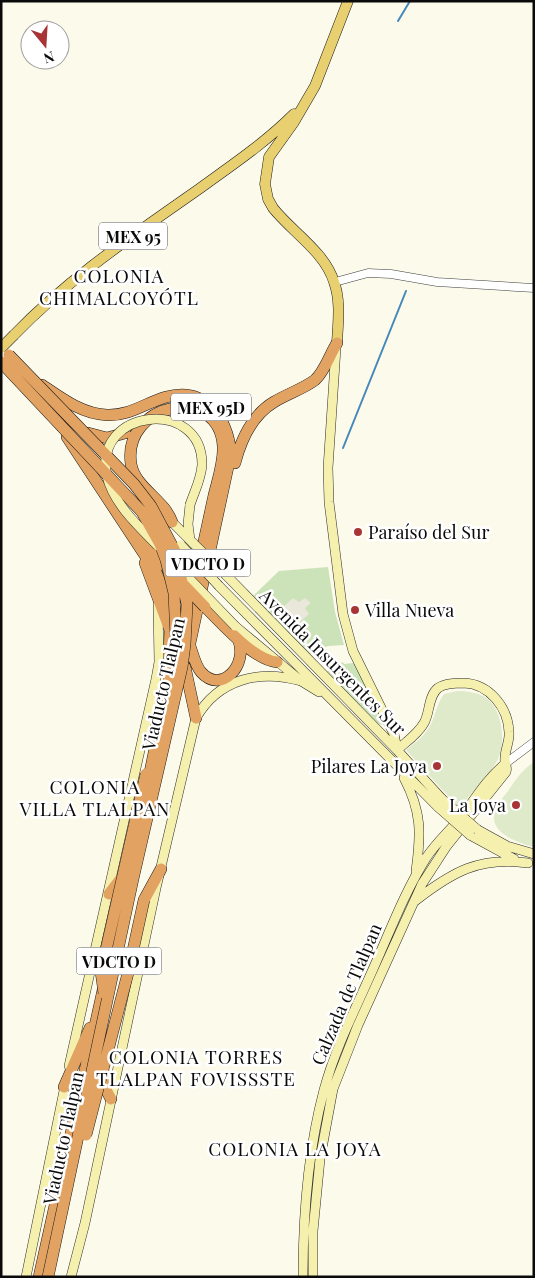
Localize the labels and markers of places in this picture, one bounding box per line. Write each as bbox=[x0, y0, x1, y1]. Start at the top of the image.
place label: Paraíso del Sur bbox=[368, 520, 489, 544]
marker: Paraíso del Sur bbox=[352, 526, 364, 538]
place label: Villa Nueva bbox=[364, 598, 454, 622]
marker: Villa Nueva bbox=[349, 604, 361, 616]
place label: Pilares La Joya bbox=[311, 754, 427, 778]
marker: Pilares La Joya bbox=[431, 760, 443, 772]
place label: La Joya bbox=[449, 793, 506, 817]
marker: La Joya bbox=[510, 799, 522, 811]

